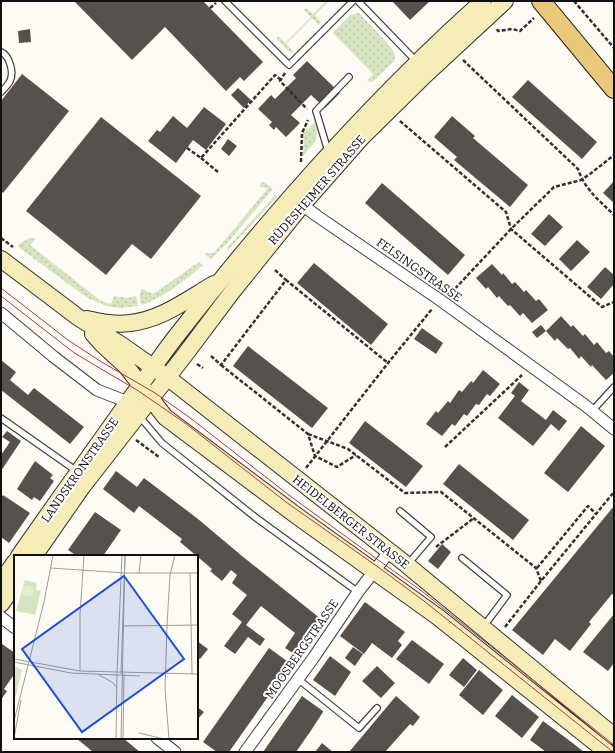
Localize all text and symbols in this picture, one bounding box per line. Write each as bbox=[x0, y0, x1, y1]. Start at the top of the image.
street label: RÜDESHEIMER STRASSE bbox=[265, 132, 368, 248]
street label: FELSINGSTRASSE bbox=[374, 235, 464, 305]
street label: LANDSKRONSTRASSE bbox=[38, 415, 122, 525]
street label: HEIDELBERGER STRASSE bbox=[290, 472, 412, 572]
inset map bbox=[14, 555, 198, 739]
street label: MOOSBERGSTRASSE bbox=[262, 597, 342, 701]

